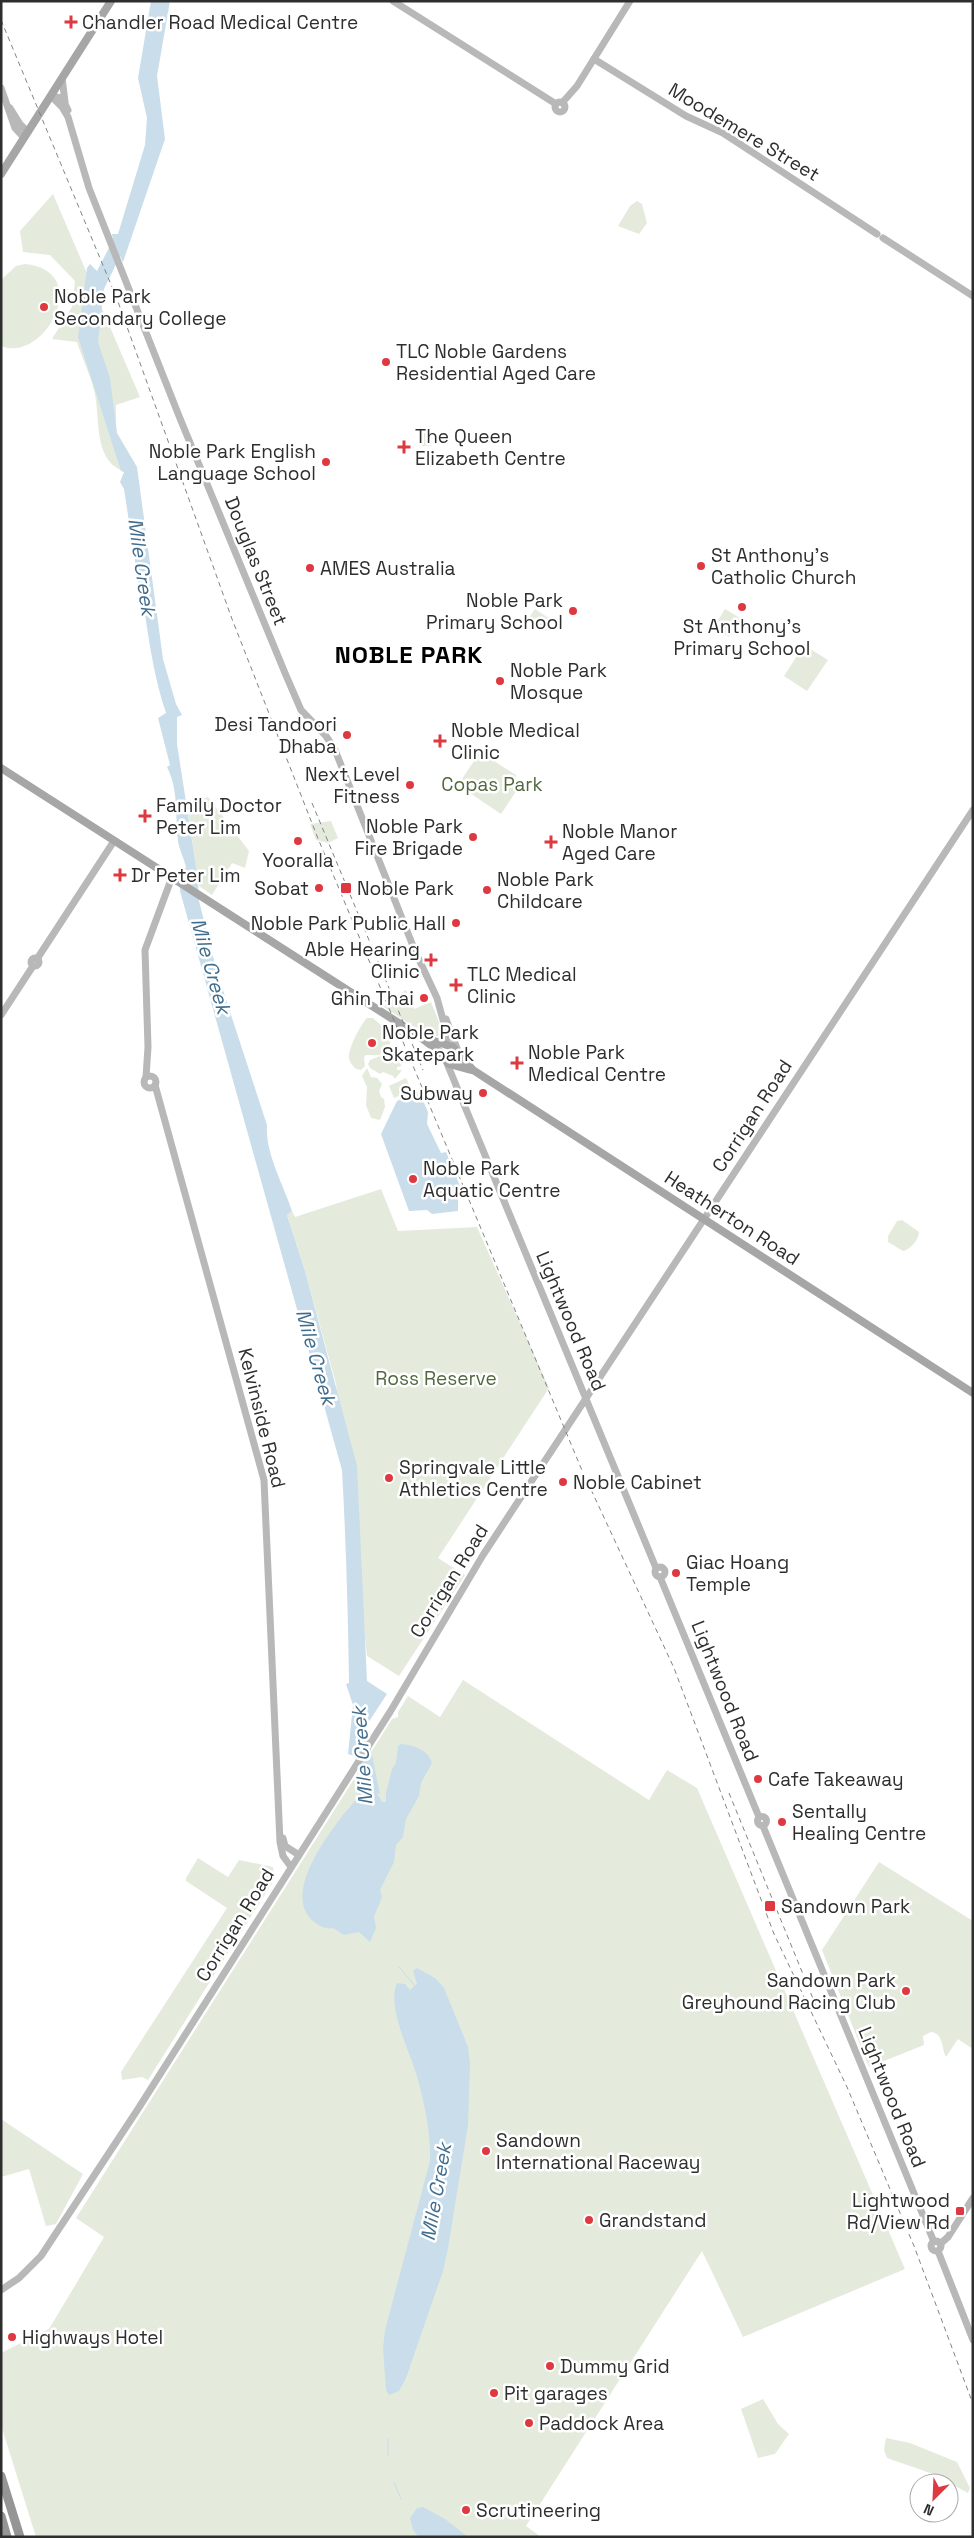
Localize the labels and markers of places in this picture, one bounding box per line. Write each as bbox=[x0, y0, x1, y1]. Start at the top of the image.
place label: Chandler Road Medical Centre bbox=[82, 10, 358, 35]
marker: Chandler Road Medical Centre bbox=[64, 15, 78, 29]
place label: Noble Park Secondary College bbox=[54, 284, 226, 331]
marker: Noble Park Secondary College bbox=[38, 301, 50, 313]
place label: TLC Noble Gardens Residential Aged Care bbox=[396, 339, 596, 386]
marker: TLC Noble Gardens Residential Aged Care bbox=[380, 356, 392, 368]
place label: The Queen Elizabeth Centre bbox=[415, 424, 566, 471]
place label: Noble Park English Language School bbox=[149, 439, 316, 486]
marker: The Queen Elizabeth Centre bbox=[397, 440, 411, 454]
marker: Noble Park English Language School bbox=[320, 456, 332, 468]
place label: St Anthony's Catholic Church bbox=[711, 543, 856, 590]
place label: AMES Australia bbox=[320, 556, 456, 581]
marker: St Anthony's Catholic Church bbox=[695, 560, 707, 572]
marker: AMES Australia bbox=[304, 562, 316, 574]
place label: Noble Park Primary School bbox=[426, 588, 563, 635]
marker: St Anthony's Primary School bbox=[736, 601, 748, 613]
marker: Noble Park Primary School bbox=[567, 605, 579, 617]
place label: St Anthony's Primary School bbox=[674, 614, 810, 661]
place label: Noble Park Mosque bbox=[510, 658, 607, 705]
marker: Noble Park Mosque bbox=[494, 675, 506, 687]
place label: Desi Tandoori Dhaba bbox=[214, 712, 337, 759]
place label: Noble Medical Clinic bbox=[451, 718, 580, 765]
marker: Desi Tandoori Dhaba bbox=[341, 729, 353, 741]
marker: Noble Medical Clinic bbox=[433, 734, 447, 748]
place label: Next Level Fitness bbox=[305, 762, 400, 809]
marker: Next Level Fitness bbox=[404, 779, 416, 791]
place label: Family Doctor Peter Lim bbox=[156, 793, 282, 840]
marker: Family Doctor Peter Lim bbox=[138, 809, 152, 823]
place label: Noble Park Fire Brigade bbox=[354, 814, 463, 861]
place label: Noble Manor Aged Care bbox=[562, 819, 677, 866]
marker: Noble Park Fire Brigade bbox=[467, 831, 479, 843]
marker: Yooralla bbox=[292, 835, 304, 847]
marker: Noble Manor Aged Care bbox=[544, 835, 558, 849]
place label: Yooralla bbox=[262, 848, 334, 873]
place label: Dr Peter Lim bbox=[131, 863, 241, 888]
place label: Noble Park Childcare bbox=[497, 867, 594, 914]
marker: Dr Peter Lim bbox=[113, 868, 127, 882]
place label: Sobat bbox=[254, 876, 309, 901]
place label: Noble Park bbox=[357, 876, 454, 901]
marker: Noble Park bbox=[339, 881, 353, 895]
marker: Sobat bbox=[313, 882, 325, 894]
marker: Noble Park Childcare bbox=[481, 884, 493, 896]
place label: Noble Park Public Hall bbox=[251, 911, 446, 936]
marker: Noble Park Public Hall bbox=[450, 917, 462, 929]
place label: Able Hearing Clinic bbox=[305, 937, 420, 984]
marker: Able Hearing Clinic bbox=[424, 953, 438, 967]
place label: TLC Medical Clinic bbox=[467, 962, 577, 1009]
marker: TLC Medical Clinic bbox=[449, 978, 463, 992]
place label: Ghin Thai bbox=[331, 986, 414, 1011]
marker: Ghin Thai bbox=[418, 992, 430, 1004]
place label: Noble Park Skatepark bbox=[382, 1020, 479, 1067]
marker: Noble Park Skatepark bbox=[366, 1037, 378, 1049]
place label: Noble Park Medical Centre bbox=[528, 1040, 666, 1087]
marker: Noble Park Medical Centre bbox=[510, 1056, 524, 1070]
place label: Subway bbox=[400, 1081, 473, 1106]
marker: Subway bbox=[477, 1087, 489, 1099]
place label: Noble Park Aquatic Centre bbox=[423, 1156, 560, 1203]
marker: Noble Park Aquatic Centre bbox=[407, 1173, 419, 1185]
place label: Springvale Little Athletics Centre bbox=[399, 1455, 548, 1502]
place label: Noble Cabinet bbox=[573, 1470, 702, 1495]
marker: Springvale Little Athletics Centre bbox=[383, 1472, 395, 1484]
marker: Noble Cabinet bbox=[557, 1476, 569, 1488]
place label: Giac Hoang Temple bbox=[686, 1550, 789, 1597]
marker: Giac Hoang Temple bbox=[670, 1567, 682, 1579]
place label: Cafe Takeaway bbox=[768, 1767, 904, 1792]
marker: Cafe Takeaway bbox=[752, 1773, 764, 1785]
place label: Sentally Healing Centre bbox=[792, 1799, 926, 1846]
marker: Sentally Healing Centre bbox=[776, 1816, 788, 1828]
place label: Sandown Park bbox=[781, 1894, 910, 1919]
marker: Sandown Park bbox=[763, 1899, 777, 1913]
place label: Sandown Park Greyhound Racing Club bbox=[682, 1968, 896, 2015]
marker: Sandown Park Greyhound Racing Club bbox=[900, 1985, 912, 1997]
place label: Sandown International Raceway bbox=[496, 2128, 701, 2175]
marker: Sandown International Raceway bbox=[480, 2145, 492, 2157]
place label: Lightwood Rd/View Rd bbox=[847, 2188, 950, 2235]
marker: Lightwood Rd/View Rd bbox=[954, 2205, 966, 2217]
place label: Grandstand bbox=[599, 2208, 706, 2233]
marker: Grandstand bbox=[583, 2214, 595, 2226]
place label: Highways Hotel bbox=[22, 2325, 163, 2350]
marker: Highways Hotel bbox=[6, 2331, 18, 2343]
place label: Dummy Grid bbox=[560, 2354, 670, 2379]
marker: Dummy Grid bbox=[544, 2360, 556, 2372]
place label: Pit garages bbox=[504, 2381, 608, 2406]
marker: Pit garages bbox=[488, 2387, 500, 2399]
place label: Paddock Area bbox=[539, 2411, 664, 2436]
marker: Paddock Area bbox=[523, 2417, 535, 2429]
place label: Scrutineering bbox=[476, 2498, 601, 2523]
marker: Scrutineering bbox=[460, 2504, 472, 2516]

